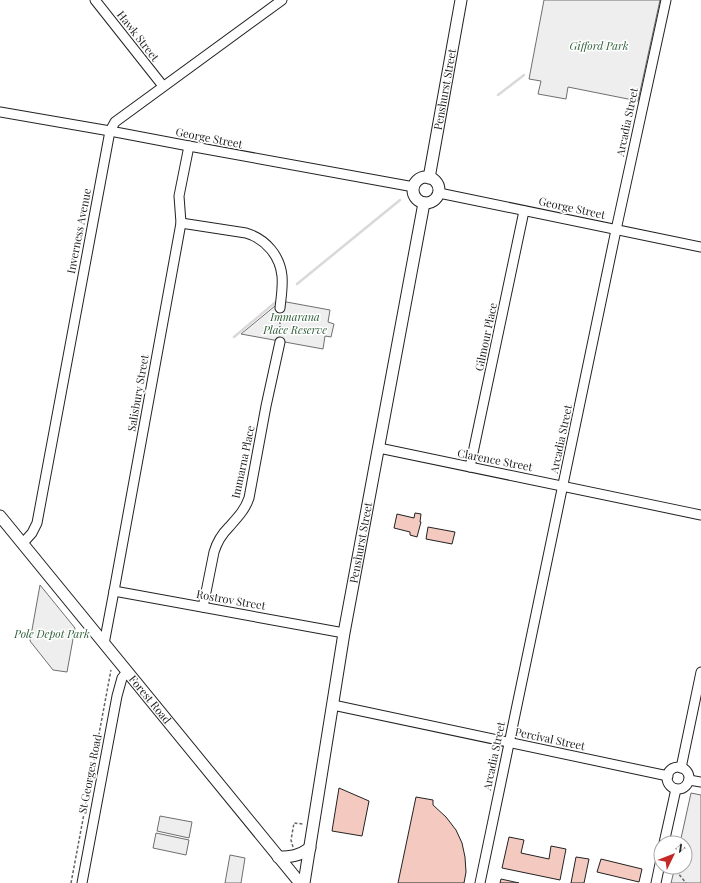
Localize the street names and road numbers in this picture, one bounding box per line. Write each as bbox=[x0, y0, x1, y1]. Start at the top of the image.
street label: Hawk Street bbox=[114, 7, 163, 64]
street label: Penshurst Street bbox=[430, 47, 459, 131]
street label: Arcadia Street bbox=[612, 86, 641, 159]
street label: George Street bbox=[174, 124, 244, 151]
street label: Inverness Avenue bbox=[63, 187, 94, 275]
street label: George Street bbox=[537, 193, 607, 222]
street label: Gilmour Place bbox=[471, 301, 500, 372]
street label: Salisbury Street bbox=[123, 353, 152, 432]
street label: Arcadia Street bbox=[546, 403, 575, 476]
street label: Immarna Place bbox=[227, 424, 258, 500]
street label: Clarence Street bbox=[456, 445, 534, 474]
street label: Penshurst Street bbox=[345, 501, 375, 584]
street label: Rostrov Street bbox=[195, 586, 267, 613]
street label: Forest Road bbox=[126, 672, 175, 727]
street label: Arcadia Street bbox=[479, 720, 508, 793]
street label: Percival Street bbox=[514, 724, 587, 753]
street label: St Georges Road bbox=[74, 732, 105, 815]

